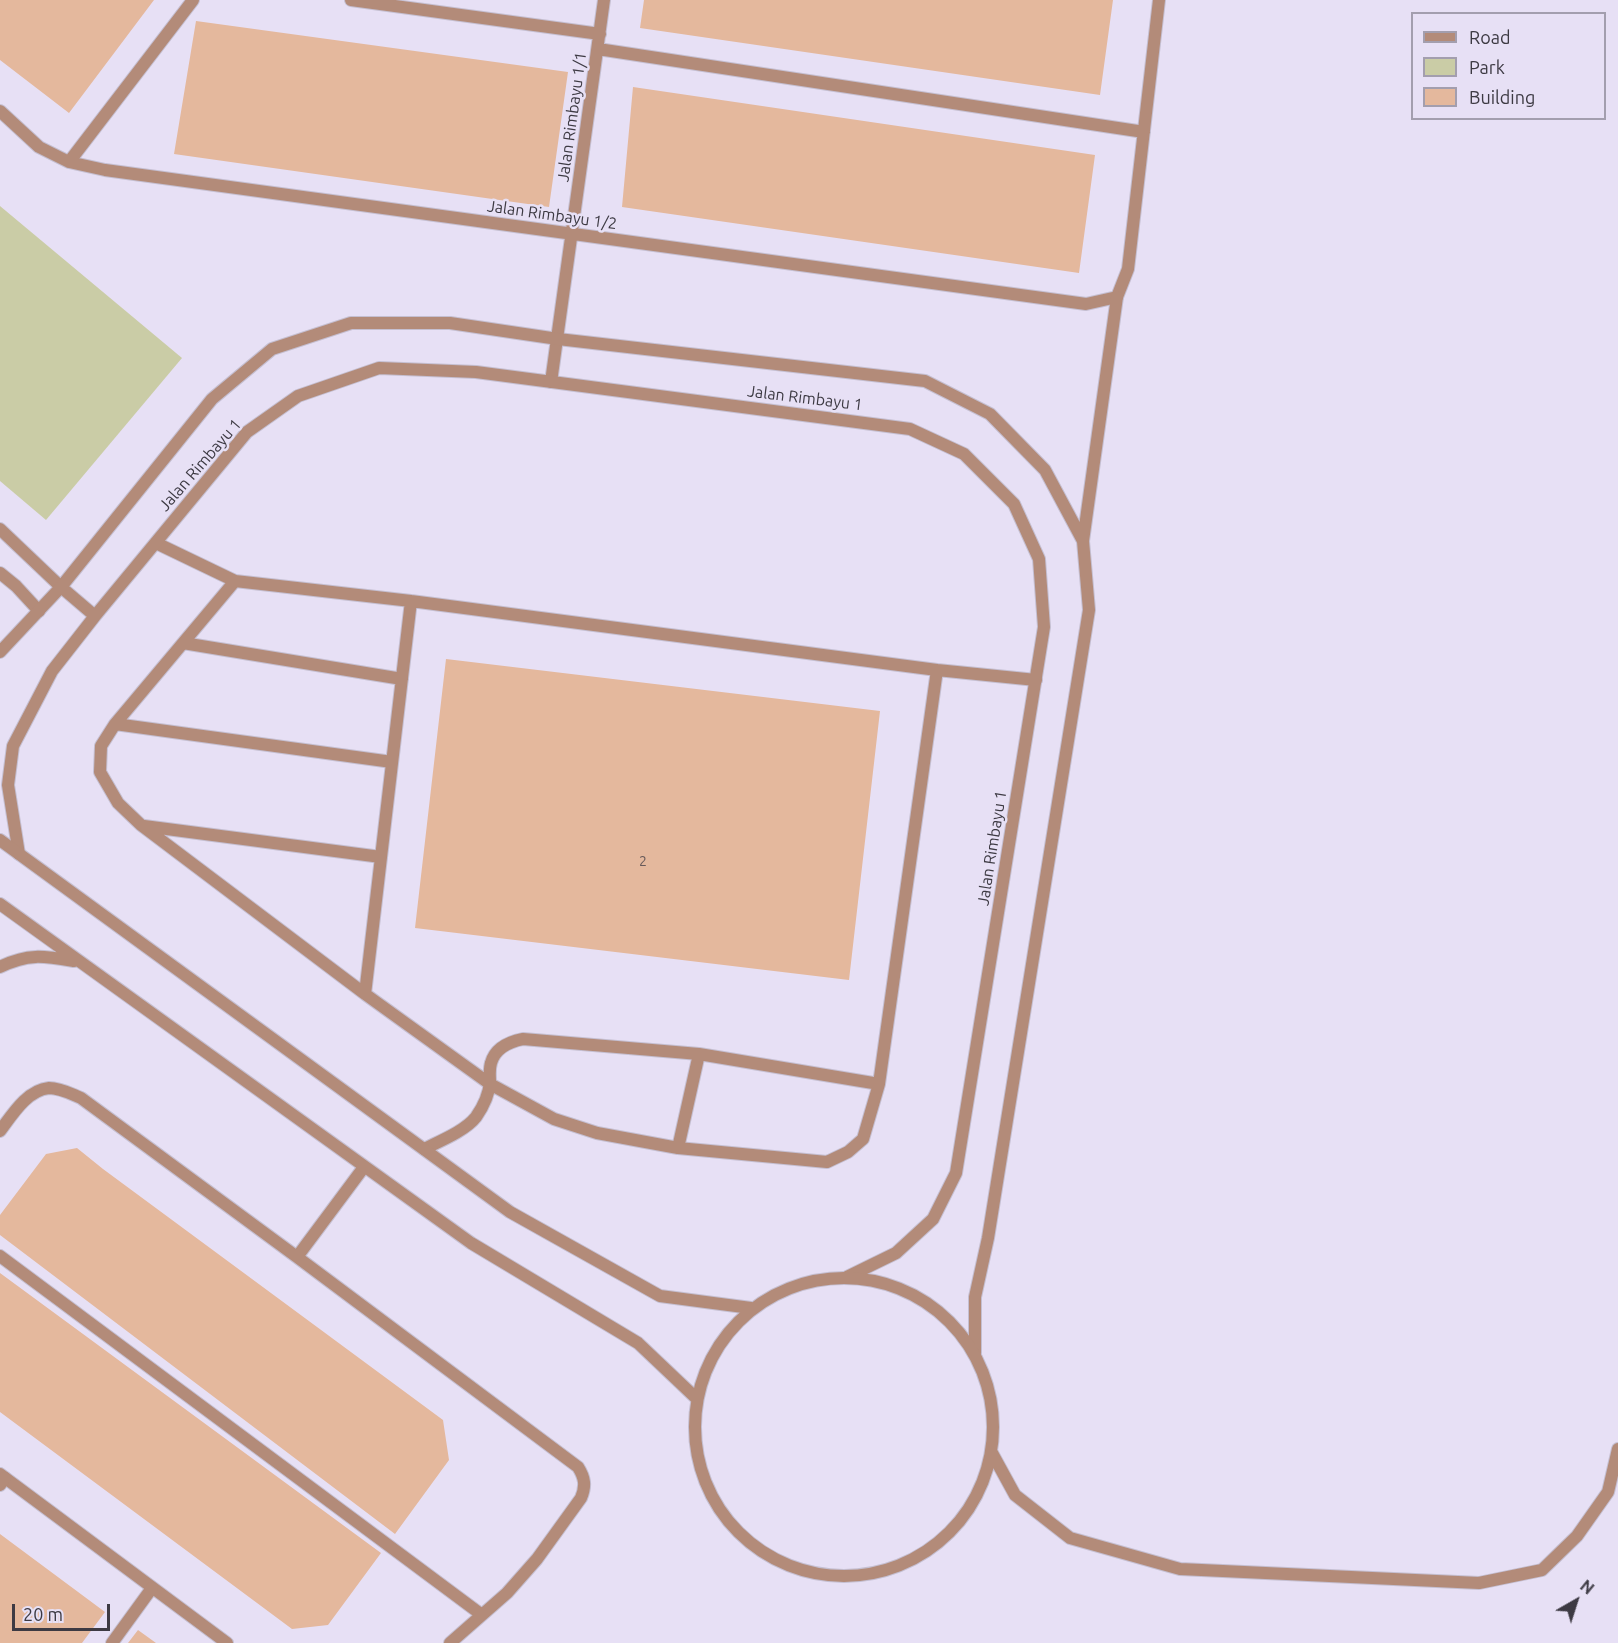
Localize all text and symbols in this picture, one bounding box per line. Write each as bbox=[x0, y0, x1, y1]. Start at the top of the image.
legend bbox=[1411, 12, 1606, 120]
text: Road bbox=[1469, 27, 1511, 47]
street label: Jalan Rimbayu 1/1 bbox=[553, 51, 591, 183]
text: Park bbox=[1469, 57, 1505, 77]
text: Building bbox=[1469, 87, 1535, 107]
street label: Jalan Rimbayu 1/2 bbox=[486, 196, 618, 234]
street label: Jalan Rimbayu 1 bbox=[746, 381, 864, 415]
street label: Jalan Rimbayu 1 bbox=[155, 415, 245, 515]
street label: Jalan Rimbayu 1 bbox=[973, 789, 1011, 907]
house number: 2 bbox=[639, 853, 647, 869]
north arrow bbox=[1546, 1571, 1606, 1631]
text: N bbox=[1577, 1576, 1598, 1598]
scale bar bbox=[15, 1592, 112, 1630]
text: 20 m bbox=[23, 1604, 63, 1624]

